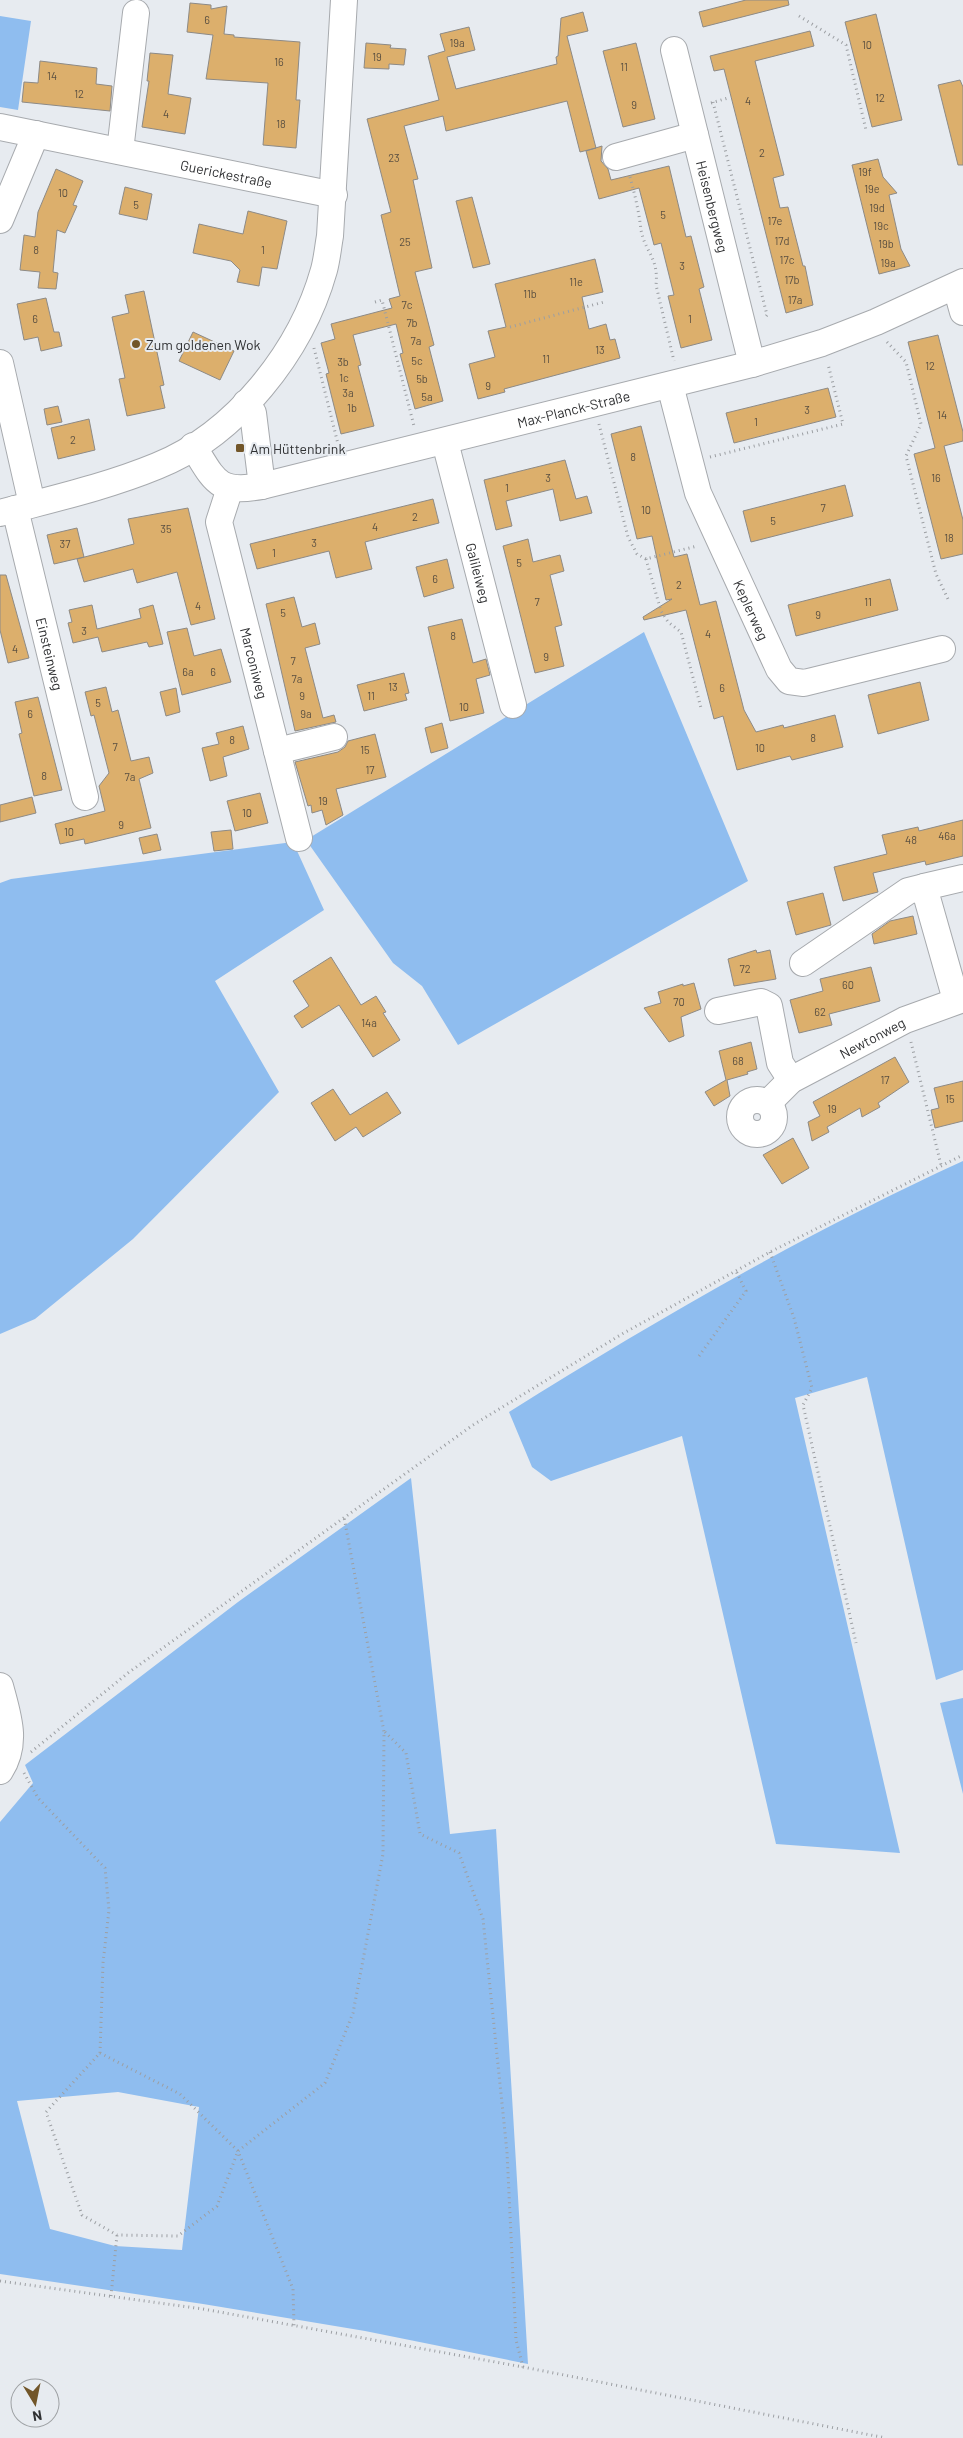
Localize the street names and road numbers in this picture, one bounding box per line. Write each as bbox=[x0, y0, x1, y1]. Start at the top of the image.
street label: Guerickestraße bbox=[179, 155, 274, 191]
street label: Heisenbergweg bbox=[693, 158, 732, 254]
street label: Max-Planck-Straße bbox=[515, 386, 632, 431]
street label: Galileiweg bbox=[463, 541, 495, 605]
street label: Keplerweg bbox=[730, 577, 773, 643]
street label: Einsteinweg bbox=[33, 616, 67, 692]
street label: Marconiweg bbox=[237, 625, 272, 700]
street label: Newtonweg bbox=[836, 1013, 908, 1062]

